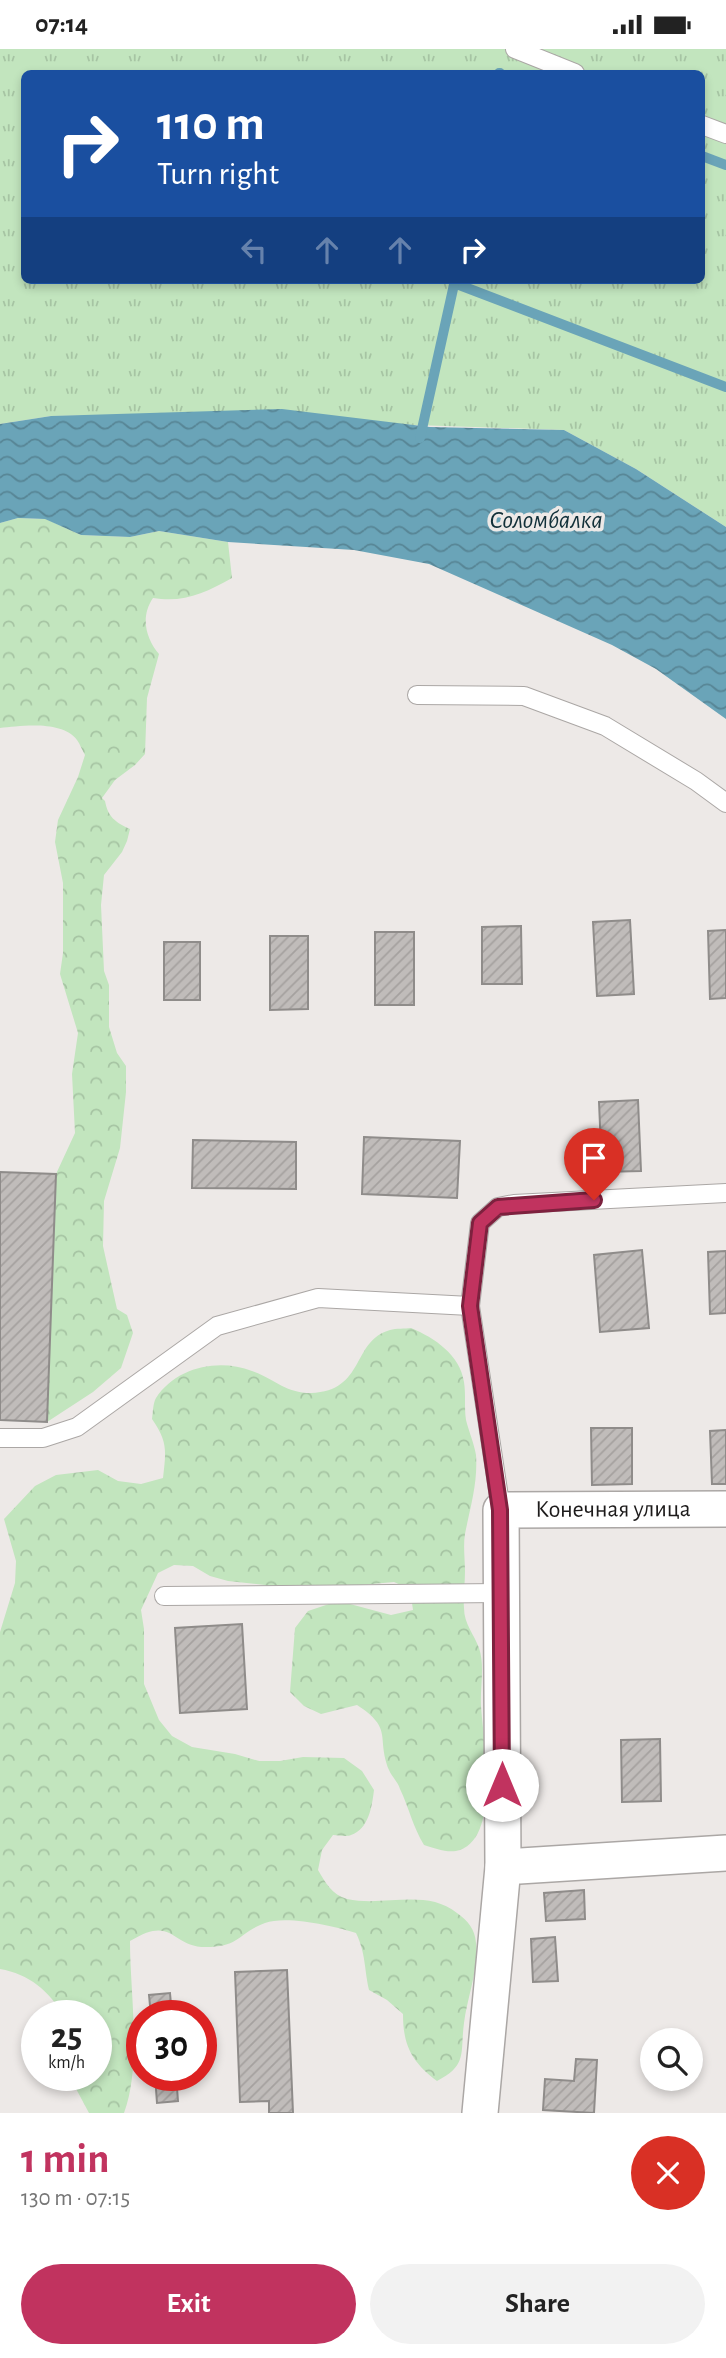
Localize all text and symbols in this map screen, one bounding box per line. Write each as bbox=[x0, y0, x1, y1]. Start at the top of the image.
text: 07:14 bbox=[35, 11, 88, 37]
icon: right bbox=[42, 98, 133, 189]
text: 110 m bbox=[157, 100, 265, 149]
text: Turn right bbox=[157, 158, 279, 190]
icon: left bbox=[235, 231, 273, 269]
icon: ahead bbox=[308, 231, 346, 269]
icon: ahead bbox=[381, 231, 419, 269]
icon: right bbox=[454, 231, 492, 269]
water label: Соломбалка bbox=[489, 507, 603, 533]
pin bbox=[564, 1128, 624, 1200]
icon: arrive bbox=[575, 1139, 613, 1177]
street label: Конечная улица bbox=[535, 1497, 691, 1522]
position arrow bbox=[465, 1748, 539, 1822]
speed limit sign: 30 bbox=[126, 2000, 217, 2091]
text: 25 bbox=[51, 2019, 82, 2054]
map controls bbox=[640, 2028, 703, 2091]
button: search bbox=[640, 2028, 703, 2091]
text: km/h bbox=[48, 2054, 85, 2072]
button: close bbox=[631, 2136, 705, 2210]
text: 1 min bbox=[21, 2138, 110, 2180]
text: 130 m · 07:15 bbox=[21, 2187, 130, 2210]
button: Exit bbox=[21, 2264, 356, 2344]
button: Share bbox=[370, 2264, 705, 2344]

